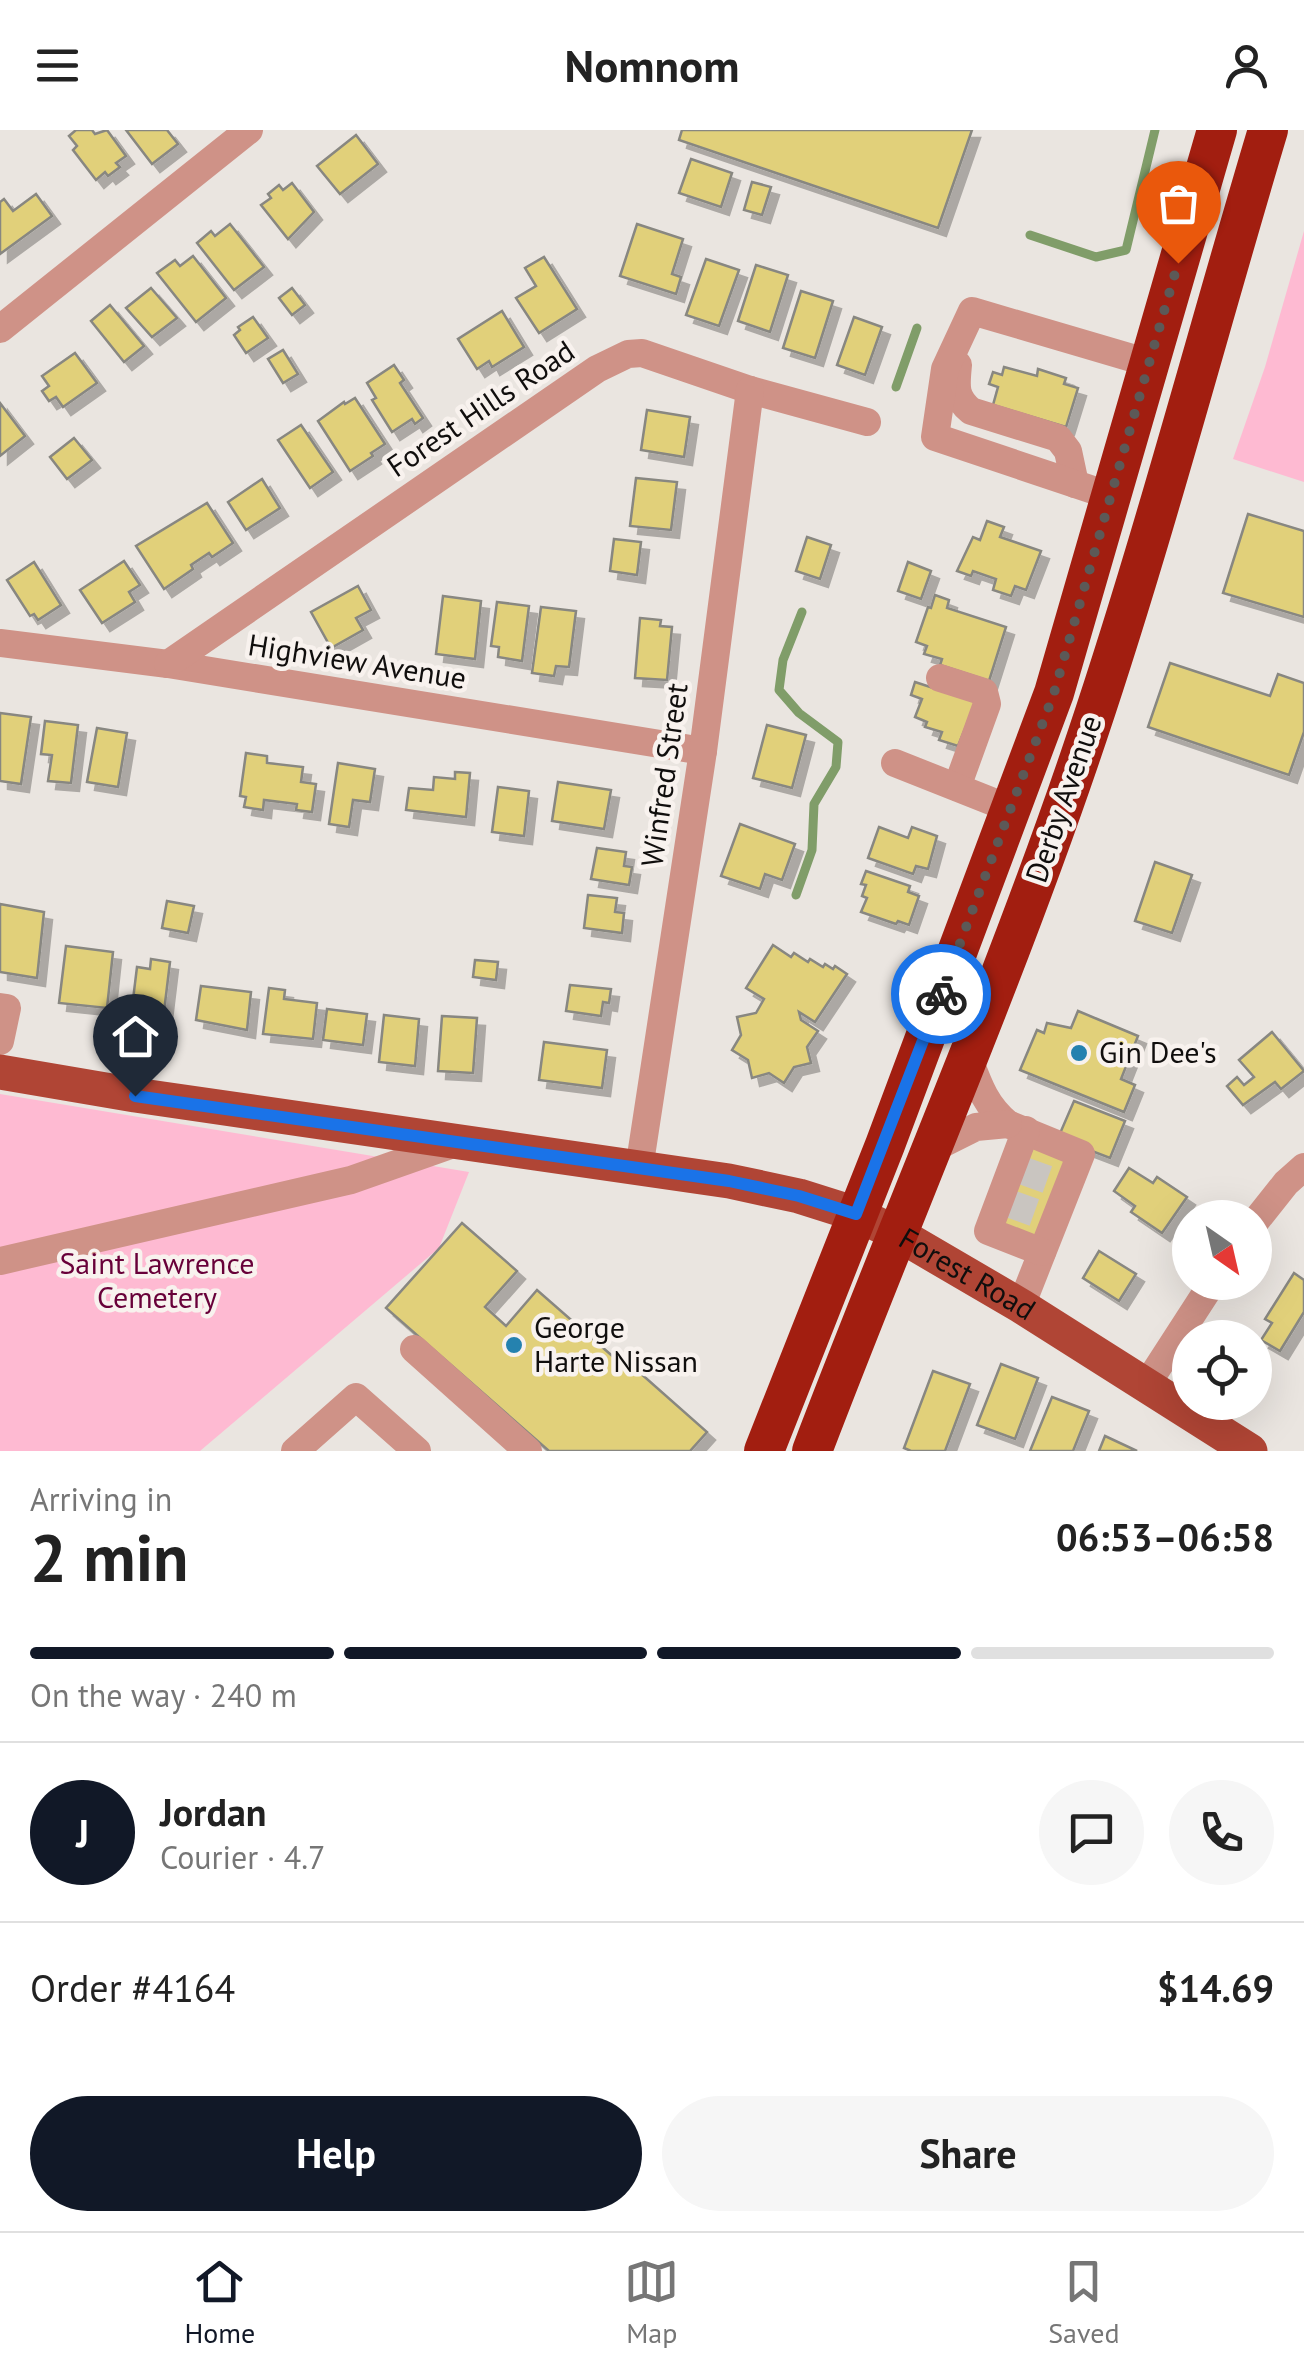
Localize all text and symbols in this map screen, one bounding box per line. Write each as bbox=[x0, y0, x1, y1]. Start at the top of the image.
text: Nomnom bbox=[565, 36, 739, 94]
icon: menu bbox=[30, 38, 85, 93]
icon: person bbox=[1219, 38, 1274, 93]
pin bbox=[1136, 161, 1221, 264]
icon: bag bbox=[1151, 176, 1206, 231]
street label: Forest Hills Road bbox=[379, 331, 581, 485]
street label: Highview Avenue bbox=[245, 624, 469, 697]
street label: Winfred Street bbox=[631, 680, 696, 869]
street label: Derby Avenue bbox=[1016, 710, 1109, 887]
courier bbox=[891, 944, 991, 1044]
icon: bike bbox=[914, 967, 969, 1022]
pin bbox=[93, 994, 178, 1097]
icon: home bbox=[108, 1009, 163, 1064]
place label: Gin Dee's bbox=[1099, 1032, 1217, 1071]
marker: Gin Dee's bbox=[1068, 1042, 1090, 1064]
north arrow bbox=[1172, 1200, 1272, 1300]
map controls bbox=[1172, 1200, 1272, 1420]
street label: Forest Road bbox=[893, 1218, 1043, 1328]
park label: Saint Lawrence Cemetery bbox=[59, 1243, 255, 1316]
place label: George Harte Nissan bbox=[534, 1307, 698, 1380]
button: locate bbox=[1172, 1320, 1272, 1420]
marker: George Harte Nissan bbox=[503, 1334, 525, 1356]
text: Arriving in bbox=[30, 1478, 172, 1520]
text: 06:53–06:58 bbox=[1056, 1512, 1274, 1561]
text: 2 min bbox=[30, 1515, 189, 1599]
text: On the way · 240 m bbox=[30, 1674, 297, 1716]
button: chat bbox=[1039, 1780, 1144, 1885]
button: phone bbox=[1169, 1780, 1274, 1885]
text: Jordan bbox=[160, 1787, 266, 1836]
text: J bbox=[76, 1808, 89, 1857]
text: Courier · 4.7 bbox=[160, 1836, 326, 1878]
text: Order #4164 bbox=[30, 1963, 235, 2012]
text: $14.69 bbox=[1157, 1963, 1274, 2012]
button: Help bbox=[30, 2096, 642, 2211]
button: Share bbox=[662, 2096, 1274, 2211]
tab: Home bbox=[184, 2254, 255, 2351]
tab: Map bbox=[624, 2254, 679, 2351]
tab: Saved bbox=[1048, 2254, 1119, 2351]

